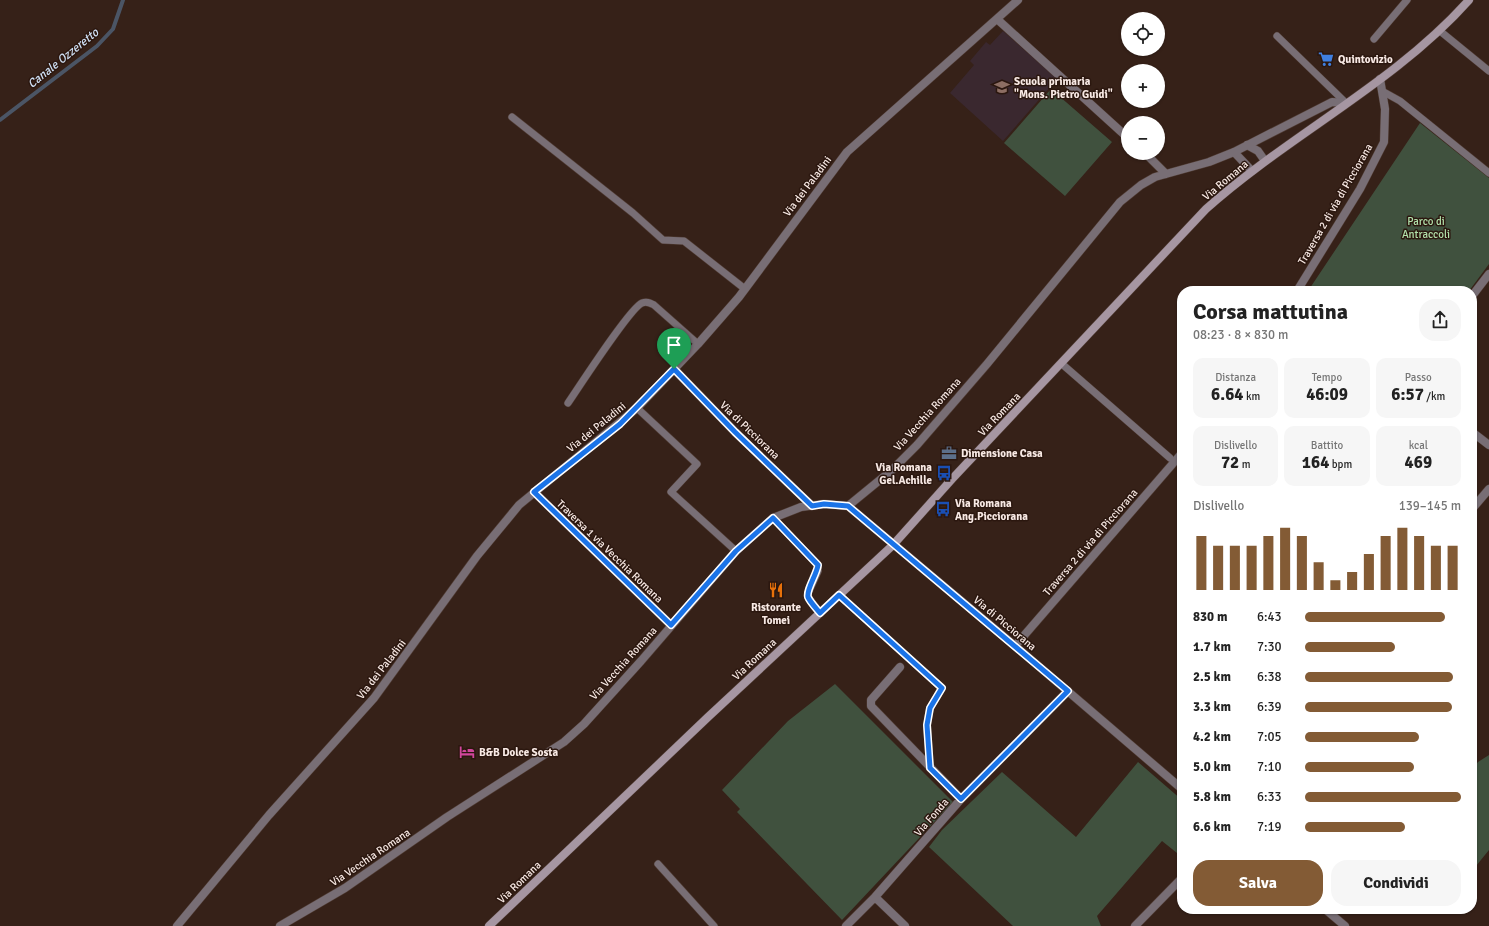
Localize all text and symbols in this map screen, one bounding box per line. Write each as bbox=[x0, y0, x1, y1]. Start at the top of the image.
map controls bbox=[1121, 12, 1165, 160]
button: locate bbox=[1121, 12, 1165, 56]
water label: Canale Ozzeretto bbox=[25, 25, 102, 92]
supermarket icon: Quintovizio bbox=[1317, 50, 1335, 68]
place label: Quintovizio bbox=[1338, 53, 1393, 66]
button: + bbox=[1121, 64, 1165, 108]
place label: Scuola primaria "Mons. Pietro Guidi" bbox=[1014, 75, 1113, 101]
school or university icon: Scuola primaria "Mons. Pietro Guidi" bbox=[993, 78, 1011, 96]
button: − bbox=[1121, 116, 1165, 160]
street label: Traversa 2 di via di Picciorana bbox=[1295, 141, 1376, 267]
street label: Via dei Paladini bbox=[780, 154, 834, 219]
street label: Via Romana bbox=[1200, 157, 1251, 203]
park label: Parco di Antraccoli bbox=[1402, 215, 1450, 241]
text: Corsa mattutina bbox=[1193, 298, 1348, 325]
button: share bbox=[1419, 299, 1461, 341]
text: 08:23 · 8 × 830 m bbox=[1193, 327, 1288, 343]
pin bbox=[657, 328, 691, 369]
icon: arrive bbox=[663, 334, 685, 356]
text: Distanza bbox=[1215, 371, 1256, 384]
text: Tempo bbox=[1312, 371, 1342, 384]
text: Passo bbox=[1405, 371, 1432, 384]
street label: Via Vecchia Romana bbox=[891, 375, 964, 454]
text: 6.64 bbox=[1211, 384, 1244, 405]
text: 46:09 bbox=[1306, 384, 1348, 405]
text: 6:57 bbox=[1391, 384, 1424, 405]
street label: Via Romana bbox=[975, 390, 1024, 439]
text: km bbox=[1244, 390, 1260, 403]
text: /km bbox=[1424, 390, 1445, 403]
street label: Via di Picciorana bbox=[717, 399, 783, 462]
street label: Via dei Paladini bbox=[564, 400, 628, 455]
text: Dislivello bbox=[1214, 439, 1257, 452]
text: Battito bbox=[1311, 439, 1343, 452]
text: kcal bbox=[1409, 439, 1428, 452]
office icon: Dimensione Casa bbox=[940, 444, 958, 462]
place label: Dimensione Casa bbox=[961, 447, 1043, 460]
text: 72 bbox=[1221, 452, 1239, 473]
text: 164 bbox=[1302, 452, 1329, 473]
text: 469 bbox=[1405, 452, 1432, 473]
text: m bbox=[1239, 458, 1250, 471]
text: bpm bbox=[1329, 458, 1352, 471]
place label: Via Romana Gel.Achille bbox=[875, 461, 933, 487]
bus stop icon: Via Romana Gel.Achille bbox=[935, 464, 953, 482]
street label: Traversa 2 di via di Picciorana bbox=[1040, 486, 1141, 598]
street label: Traversa 1 via Vecchia Romana bbox=[554, 497, 666, 606]
place label: Via Romana Ang.Picciorana bbox=[955, 497, 1028, 523]
text: Dislivello bbox=[1193, 498, 1244, 514]
text: 139–145 m bbox=[1399, 498, 1461, 514]
bus stop icon: Via Romana Ang.Picciorana bbox=[934, 500, 952, 518]
restaurant icon: Ristorante Tomei bbox=[767, 581, 785, 599]
street label: Via di Picciorana bbox=[971, 593, 1039, 654]
place label: Ristorante Tomei bbox=[751, 601, 802, 627]
text: 830 m bbox=[1193, 609, 1227, 625]
text: 6:43 bbox=[1257, 609, 1282, 625]
street label: Via Vecchia Romana bbox=[587, 624, 660, 703]
street label: Via Romana bbox=[730, 635, 779, 683]
street label: Via dei Paladini bbox=[354, 637, 409, 702]
text: 1.7 km bbox=[1193, 639, 1231, 655]
text: 7:30 bbox=[1257, 639, 1282, 655]
text: 2.5 km bbox=[1193, 669, 1231, 685]
text: 6:38 bbox=[1257, 669, 1282, 685]
text: 3.3 km bbox=[1193, 699, 1231, 715]
text: 6:39 bbox=[1257, 699, 1282, 715]
text: 4.2 km bbox=[1193, 729, 1231, 745]
text: 7:05 bbox=[1257, 729, 1282, 745]
hotel icon: B&B Dolce Sosta bbox=[458, 743, 476, 761]
place label: B&B Dolce Sosta bbox=[479, 746, 558, 759]
text: 5.0 km bbox=[1193, 759, 1231, 775]
text: 7:10 bbox=[1257, 759, 1282, 775]
text: 5.8 km bbox=[1193, 789, 1231, 805]
text: 6:33 bbox=[1257, 789, 1282, 805]
street label: Via Fonda bbox=[911, 795, 952, 839]
text: 6.6 km bbox=[1193, 819, 1231, 835]
text: 7:19 bbox=[1257, 819, 1282, 835]
street label: Via Vecchia Romana bbox=[328, 826, 413, 889]
street label: Via Romana bbox=[495, 858, 544, 906]
button: Salva bbox=[1193, 860, 1323, 906]
button: Condividi bbox=[1331, 860, 1461, 906]

